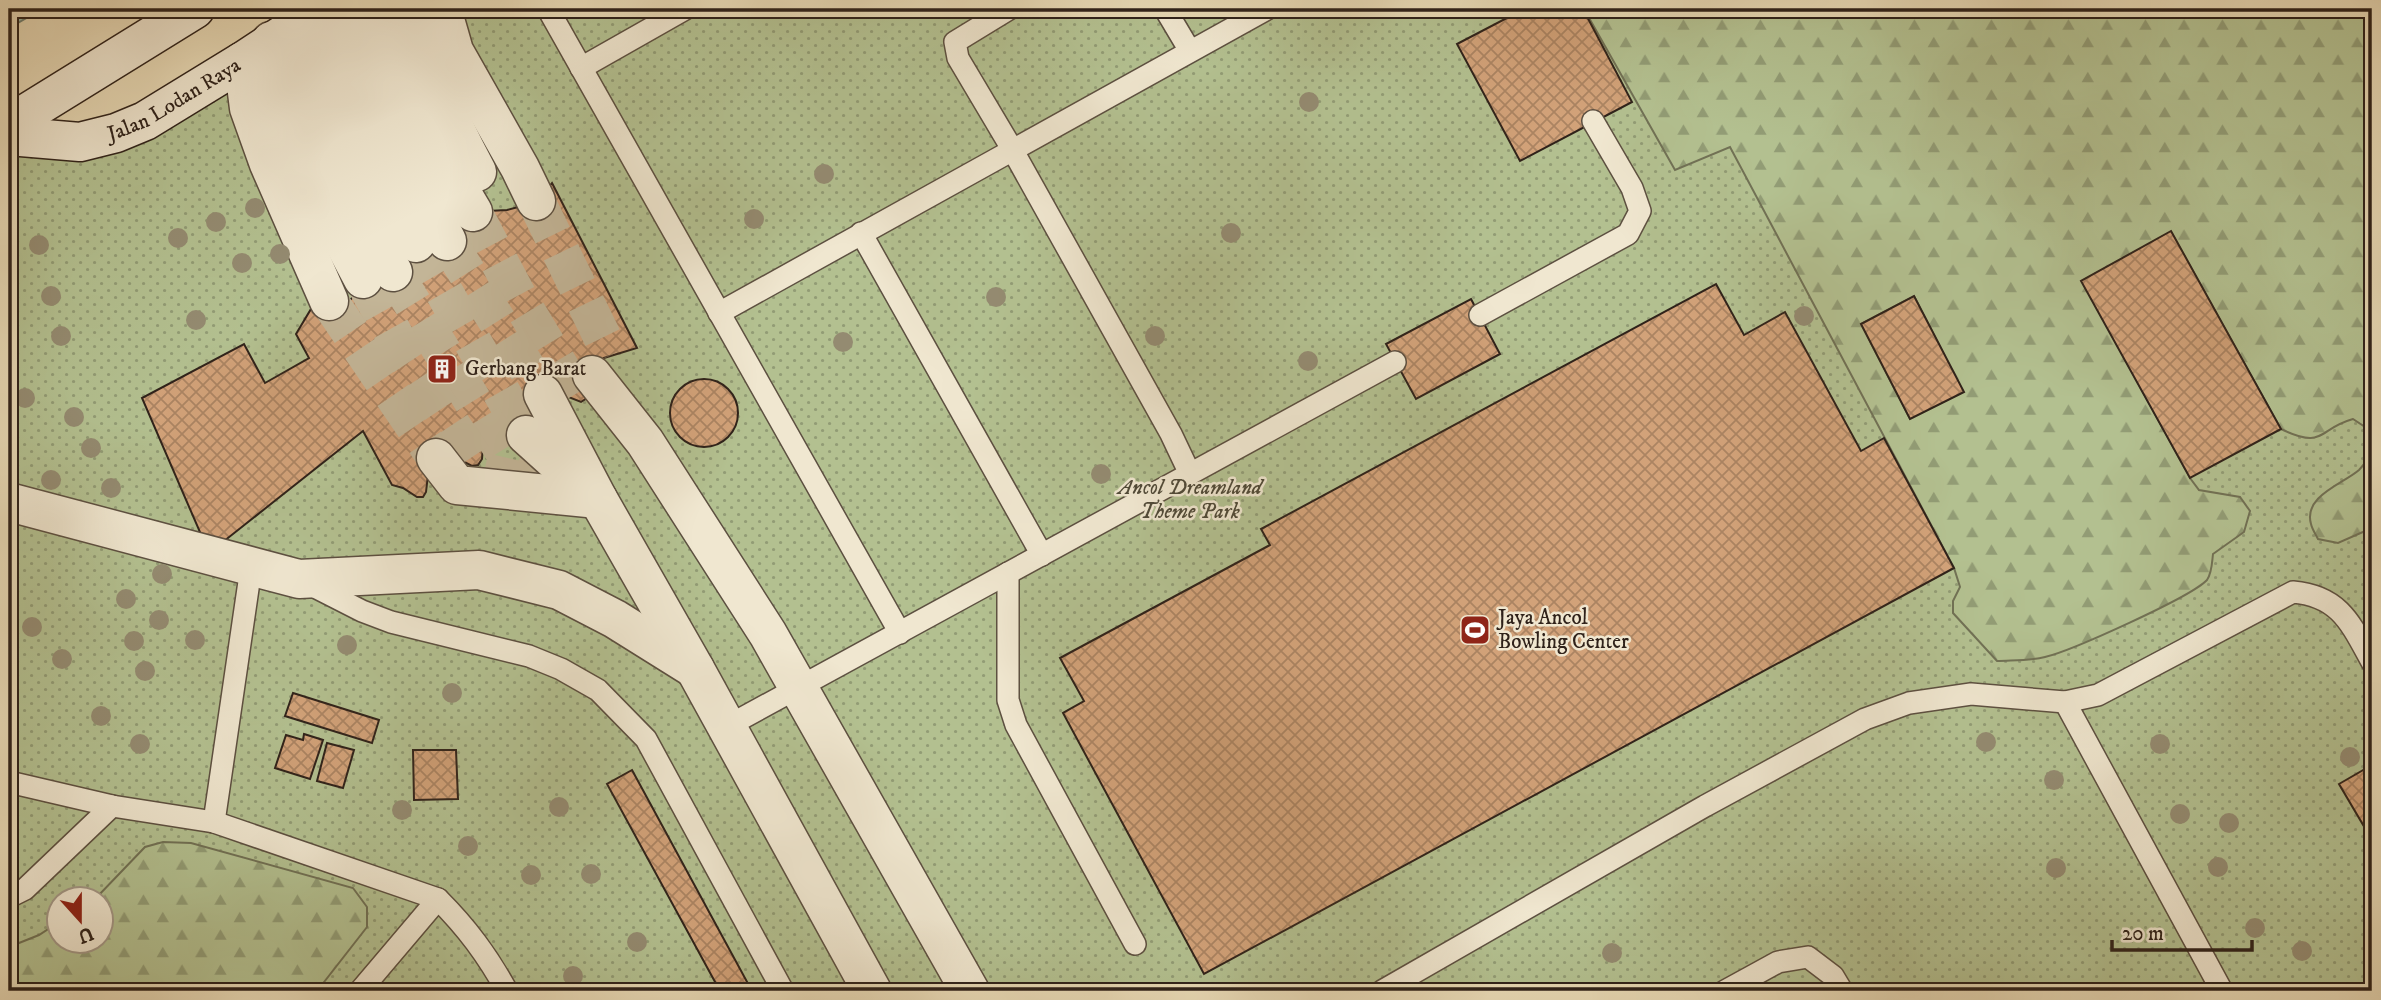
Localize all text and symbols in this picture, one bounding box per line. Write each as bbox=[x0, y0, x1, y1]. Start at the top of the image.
street label: Jalan Lodan Raya bbox=[103, 52, 246, 148]
building icon: Gerbang Barat bbox=[425, 352, 459, 386]
place label: Gerbang Barat bbox=[465, 356, 587, 382]
park label: Ancol Dreamland Theme Park bbox=[1116, 475, 1265, 525]
place label: Jaya Ancol Bowling Center bbox=[1496, 605, 1629, 655]
sports icon: Jaya Ancol Bowling Center bbox=[1458, 613, 1492, 647]
north arrow bbox=[46, 884, 116, 954]
scale bar bbox=[2112, 909, 2252, 953]
text: U bbox=[74, 921, 97, 948]
text: 20 m bbox=[2122, 921, 2164, 947]

